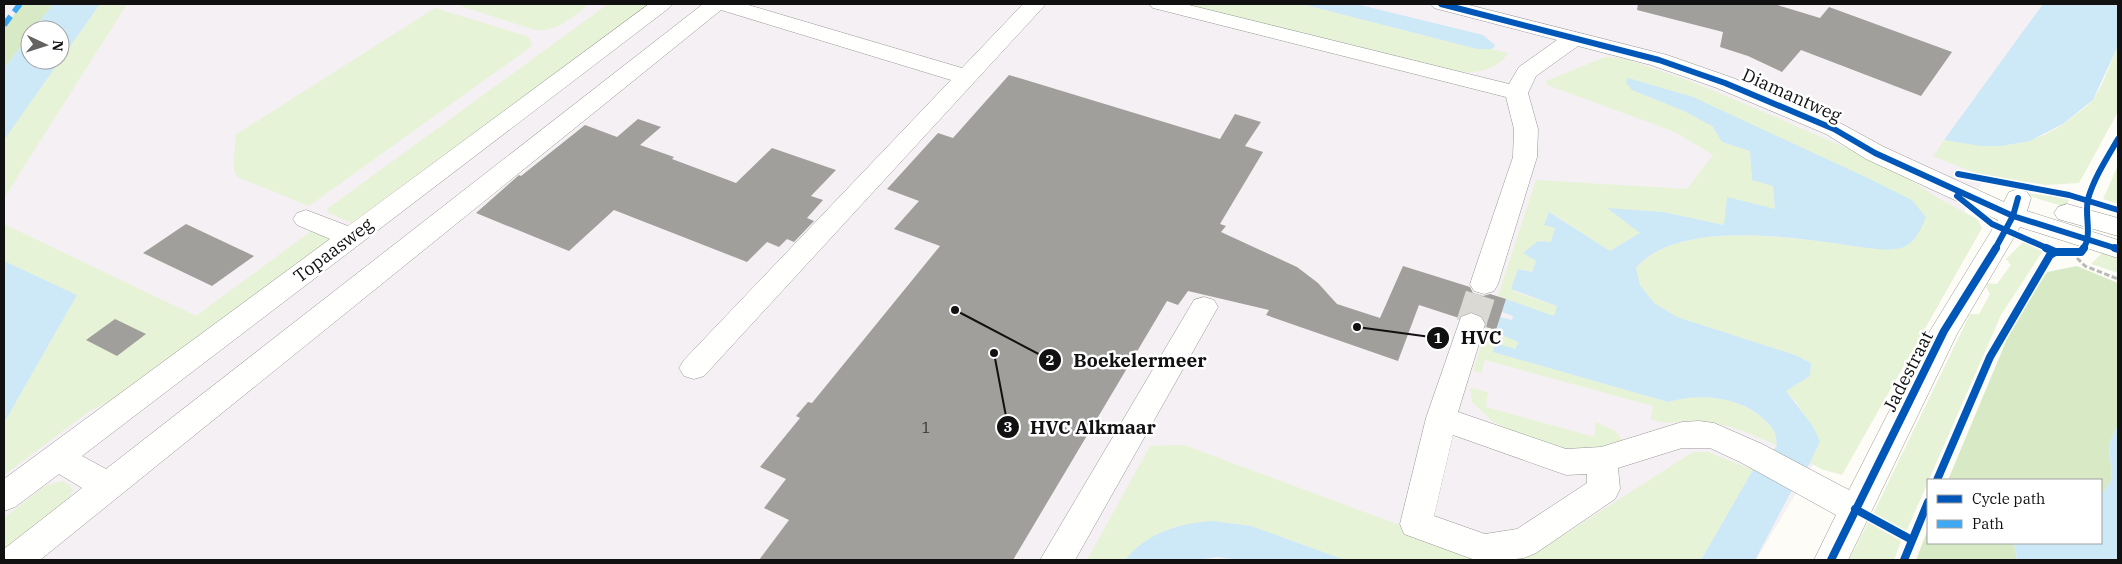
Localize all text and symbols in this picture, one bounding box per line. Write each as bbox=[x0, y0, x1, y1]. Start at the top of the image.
north arrow bbox=[20, 20, 70, 70]
text: N bbox=[49, 40, 67, 52]
street label: Diamantweg bbox=[1739, 63, 1845, 127]
street label: Topaasweg bbox=[289, 212, 378, 287]
callout: HVC bbox=[1426, 321, 1512, 355]
text: HVC bbox=[1461, 325, 1501, 349]
street label: Jadestraat bbox=[1878, 327, 1938, 415]
text: 1 bbox=[1433, 328, 1443, 347]
callout: Boekelermeer bbox=[1038, 343, 1216, 377]
text: Boekelermeer bbox=[1073, 348, 1207, 372]
text: 2 bbox=[1045, 350, 1055, 369]
callout: HVC Alkmaar bbox=[995, 410, 1166, 444]
text: HVC Alkmaar bbox=[1030, 415, 1157, 439]
text: 3 bbox=[1003, 417, 1013, 436]
house number: 1 bbox=[921, 418, 931, 437]
legend bbox=[1927, 479, 2102, 544]
text: Cycle path bbox=[1972, 489, 2045, 508]
text: Path bbox=[1972, 514, 2004, 533]

